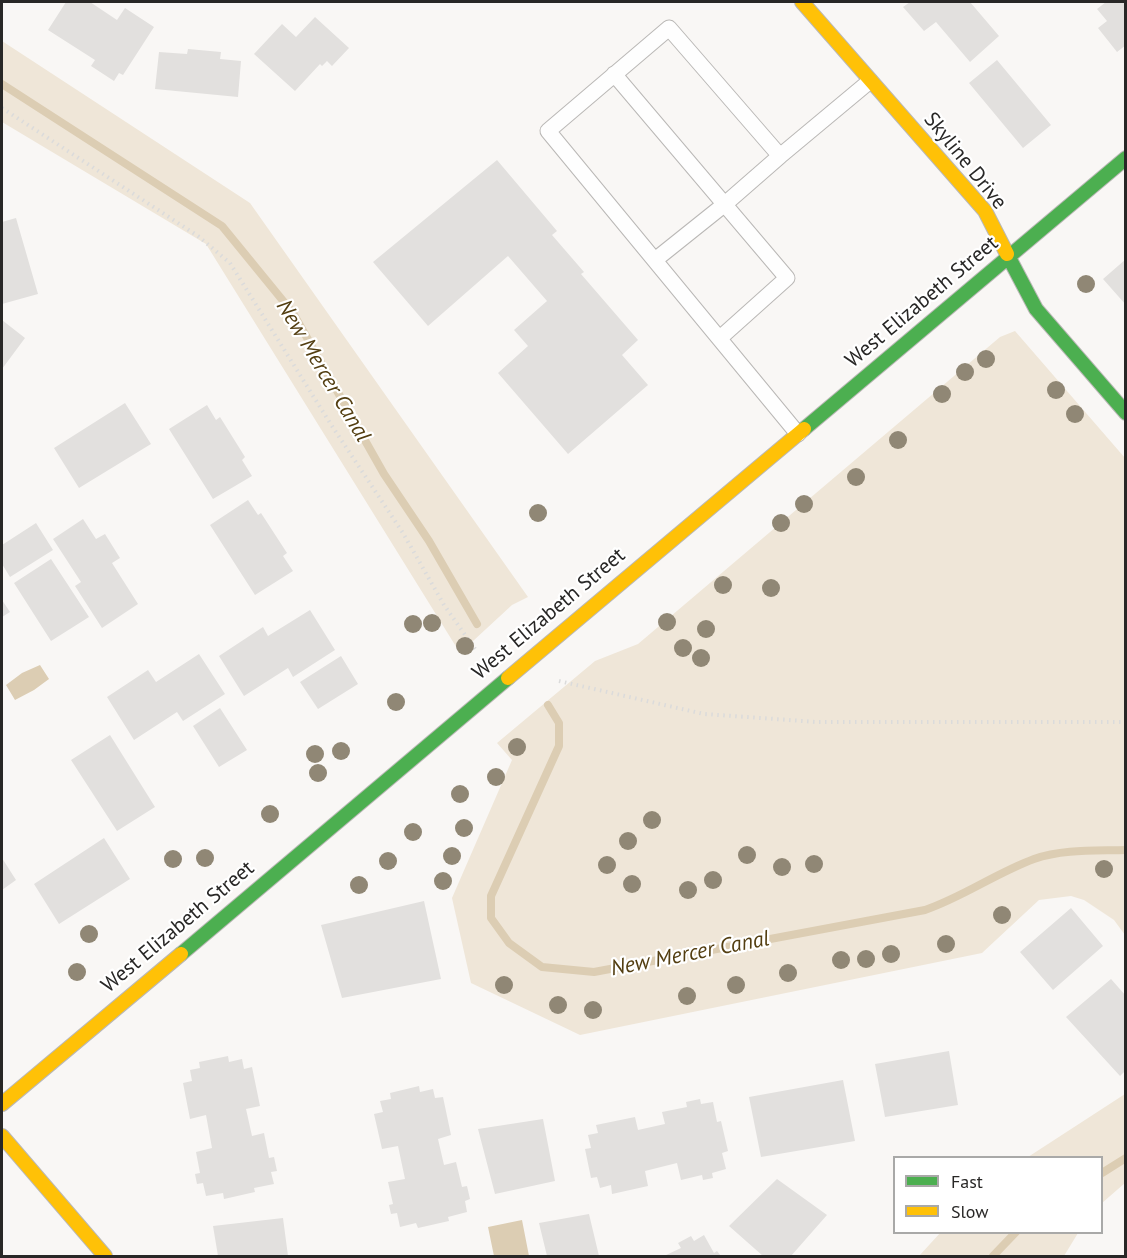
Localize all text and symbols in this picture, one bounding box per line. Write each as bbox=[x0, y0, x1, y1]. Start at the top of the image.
street label: Skyline Drive bbox=[918, 107, 1012, 215]
street label: West Elizabeth Street bbox=[841, 231, 1003, 373]
water label: New Mercer Canal bbox=[270, 295, 376, 447]
street label: West Elizabeth Street bbox=[468, 543, 630, 685]
street label: West Elizabeth Street bbox=[97, 856, 259, 998]
water label: New Mercer Canal bbox=[608, 926, 772, 982]
legend bbox=[893, 1156, 1103, 1234]
text: Fast bbox=[951, 1170, 983, 1193]
text: Slow bbox=[951, 1200, 989, 1223]

